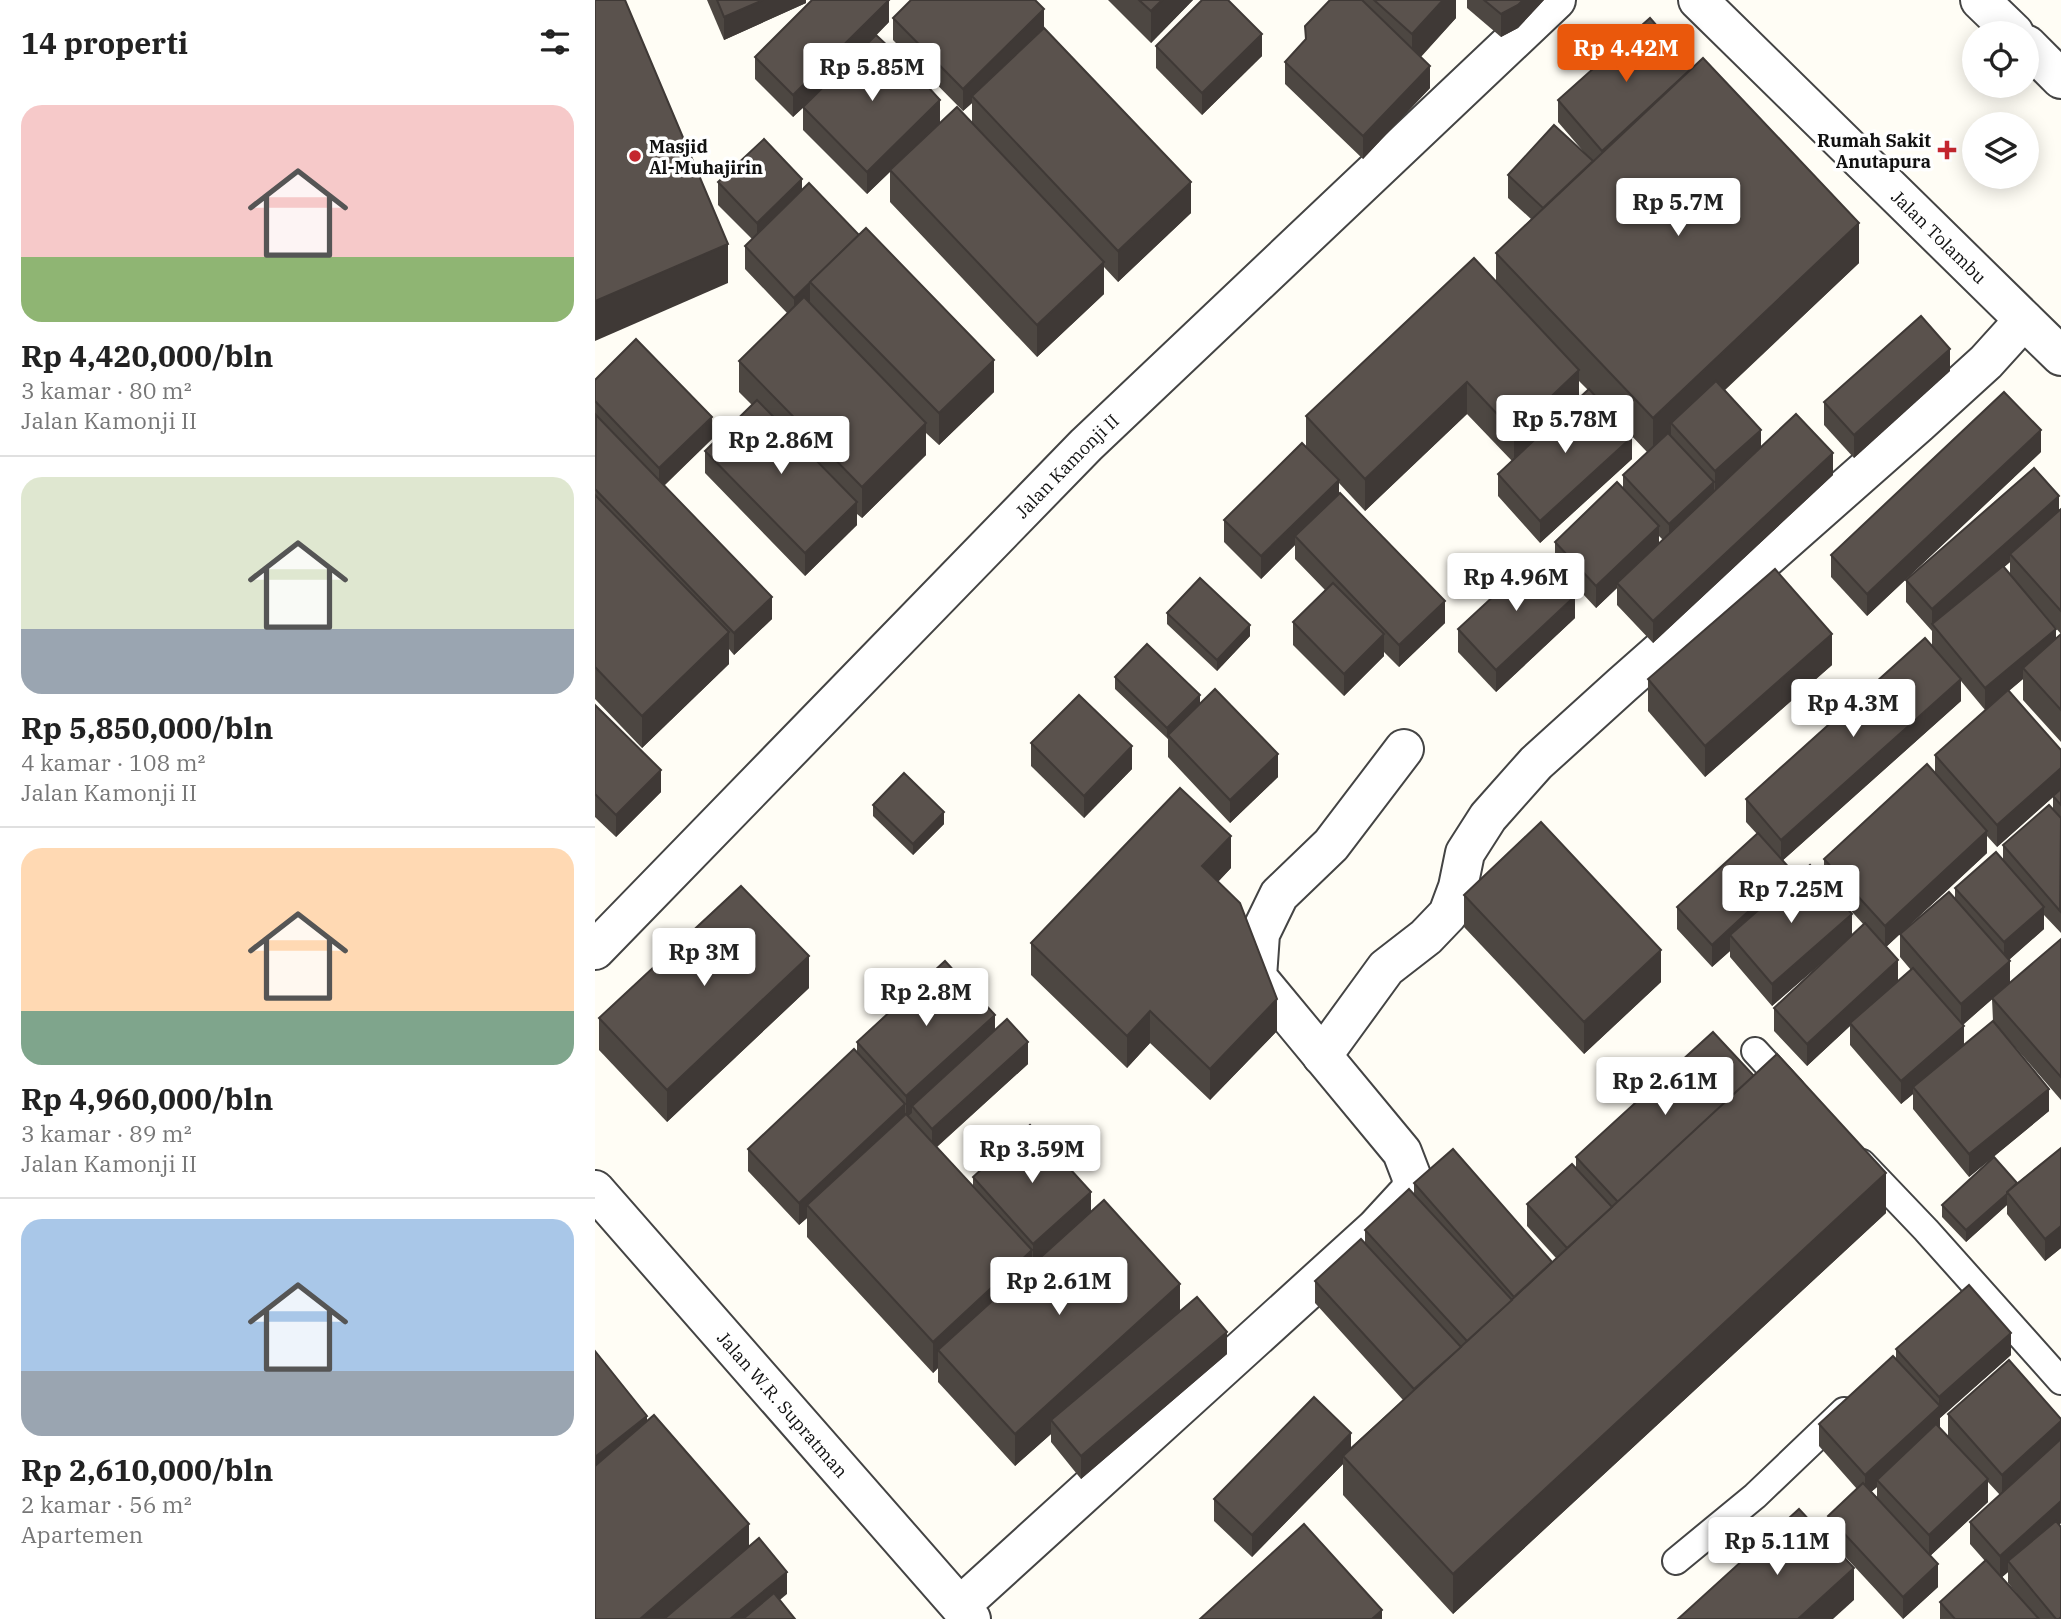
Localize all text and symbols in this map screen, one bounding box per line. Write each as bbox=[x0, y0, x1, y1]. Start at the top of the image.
map controls bbox=[1962, 21, 2039, 189]
button: locate bbox=[1962, 21, 2039, 98]
text: 14 properti bbox=[21, 23, 188, 62]
icon: filters bbox=[536, 23, 574, 61]
pin: Rp 4.42M bbox=[1554, 24, 1698, 84]
text: Rp 4.42M bbox=[1573, 32, 1679, 62]
pin: Rp 5.85M bbox=[800, 43, 944, 103]
text: Rp 5.85M bbox=[819, 51, 925, 81]
button: layers bbox=[1962, 112, 2039, 189]
place label: Rumah Sakit Anutapura bbox=[1817, 129, 1931, 173]
place label: Masjid Al-Muhajirin bbox=[649, 135, 763, 179]
marker: Rumah Sakit Anutapura bbox=[1937, 140, 1957, 160]
marker: Masjid Al-Muhajirin bbox=[627, 148, 643, 164]
icon: home bbox=[235, 150, 361, 276]
pin: Rp 5.7M bbox=[1613, 178, 1743, 238]
street label: Jalan Tolambu bbox=[1887, 185, 1992, 288]
text: Rp 5.7M bbox=[1632, 186, 1724, 216]
text: Rp 4,420,000/bln bbox=[21, 336, 273, 375]
text: 3 kamar · 80 m² bbox=[21, 375, 192, 405]
pin: Rp 5.78M bbox=[1493, 396, 1637, 455]
text: Rp 5.78M bbox=[1512, 403, 1618, 433]
text: Jalan Kamonji II bbox=[21, 405, 197, 435]
street label: Jalan Kamonji II bbox=[1010, 409, 1123, 523]
pin: Rp 2.86M bbox=[709, 416, 853, 476]
text: Rp 2.86M bbox=[728, 424, 834, 454]
icon: home bbox=[235, 522, 361, 648]
pin: Rp 4.96M bbox=[1444, 554, 1588, 613]
text: Rp 4.96M bbox=[1463, 561, 1569, 591]
pin: Rp 4.3M bbox=[1788, 680, 1918, 739]
text: Rp 4.3M bbox=[1807, 687, 1899, 717]
text: Rp 5,850,000/bln bbox=[21, 708, 273, 747]
text: 4 kamar · 108 m² bbox=[21, 747, 206, 777]
text: Jalan Kamonji II bbox=[21, 777, 197, 807]
pin: Rp 7.25M bbox=[1719, 866, 1863, 925]
text: Rp 7.25M bbox=[1738, 873, 1844, 903]
icon: home bbox=[235, 893, 361, 1019]
pin: Rp 3M bbox=[655, 928, 753, 988]
text: Rp 3M bbox=[668, 936, 740, 966]
pin: Rp 2.8M bbox=[861, 968, 991, 1028]
text: Rp 2.8M bbox=[880, 976, 972, 1006]
pin: Rp 2.61M bbox=[1593, 1058, 1737, 1117]
text: Rp 2.61M bbox=[1612, 1065, 1718, 1095]
text: Rp 4,960,000/bln bbox=[21, 1079, 273, 1118]
text: 3 kamar · 89 m² bbox=[21, 1118, 192, 1148]
pin: Rp 3.59M bbox=[960, 1126, 1104, 1185]
text: Rp 3.59M bbox=[979, 1133, 1085, 1163]
text: Jalan Kamonji II bbox=[21, 1148, 197, 1178]
pin: Rp 2.61M bbox=[987, 1258, 1131, 1317]
icon: home bbox=[235, 1264, 361, 1390]
text: Rp 2.61M bbox=[1006, 1265, 1112, 1295]
street label: Jalan W.R. Supratman bbox=[713, 1326, 853, 1482]
text: Rp 2,610,000/bln bbox=[21, 1450, 273, 1489]
text: 2 kamar · 56 m² bbox=[21, 1489, 192, 1519]
pin: Rp 5.11M bbox=[1705, 1518, 1849, 1577]
text: Apartemen bbox=[21, 1519, 143, 1549]
text: Rp 5.11M bbox=[1724, 1525, 1830, 1555]

